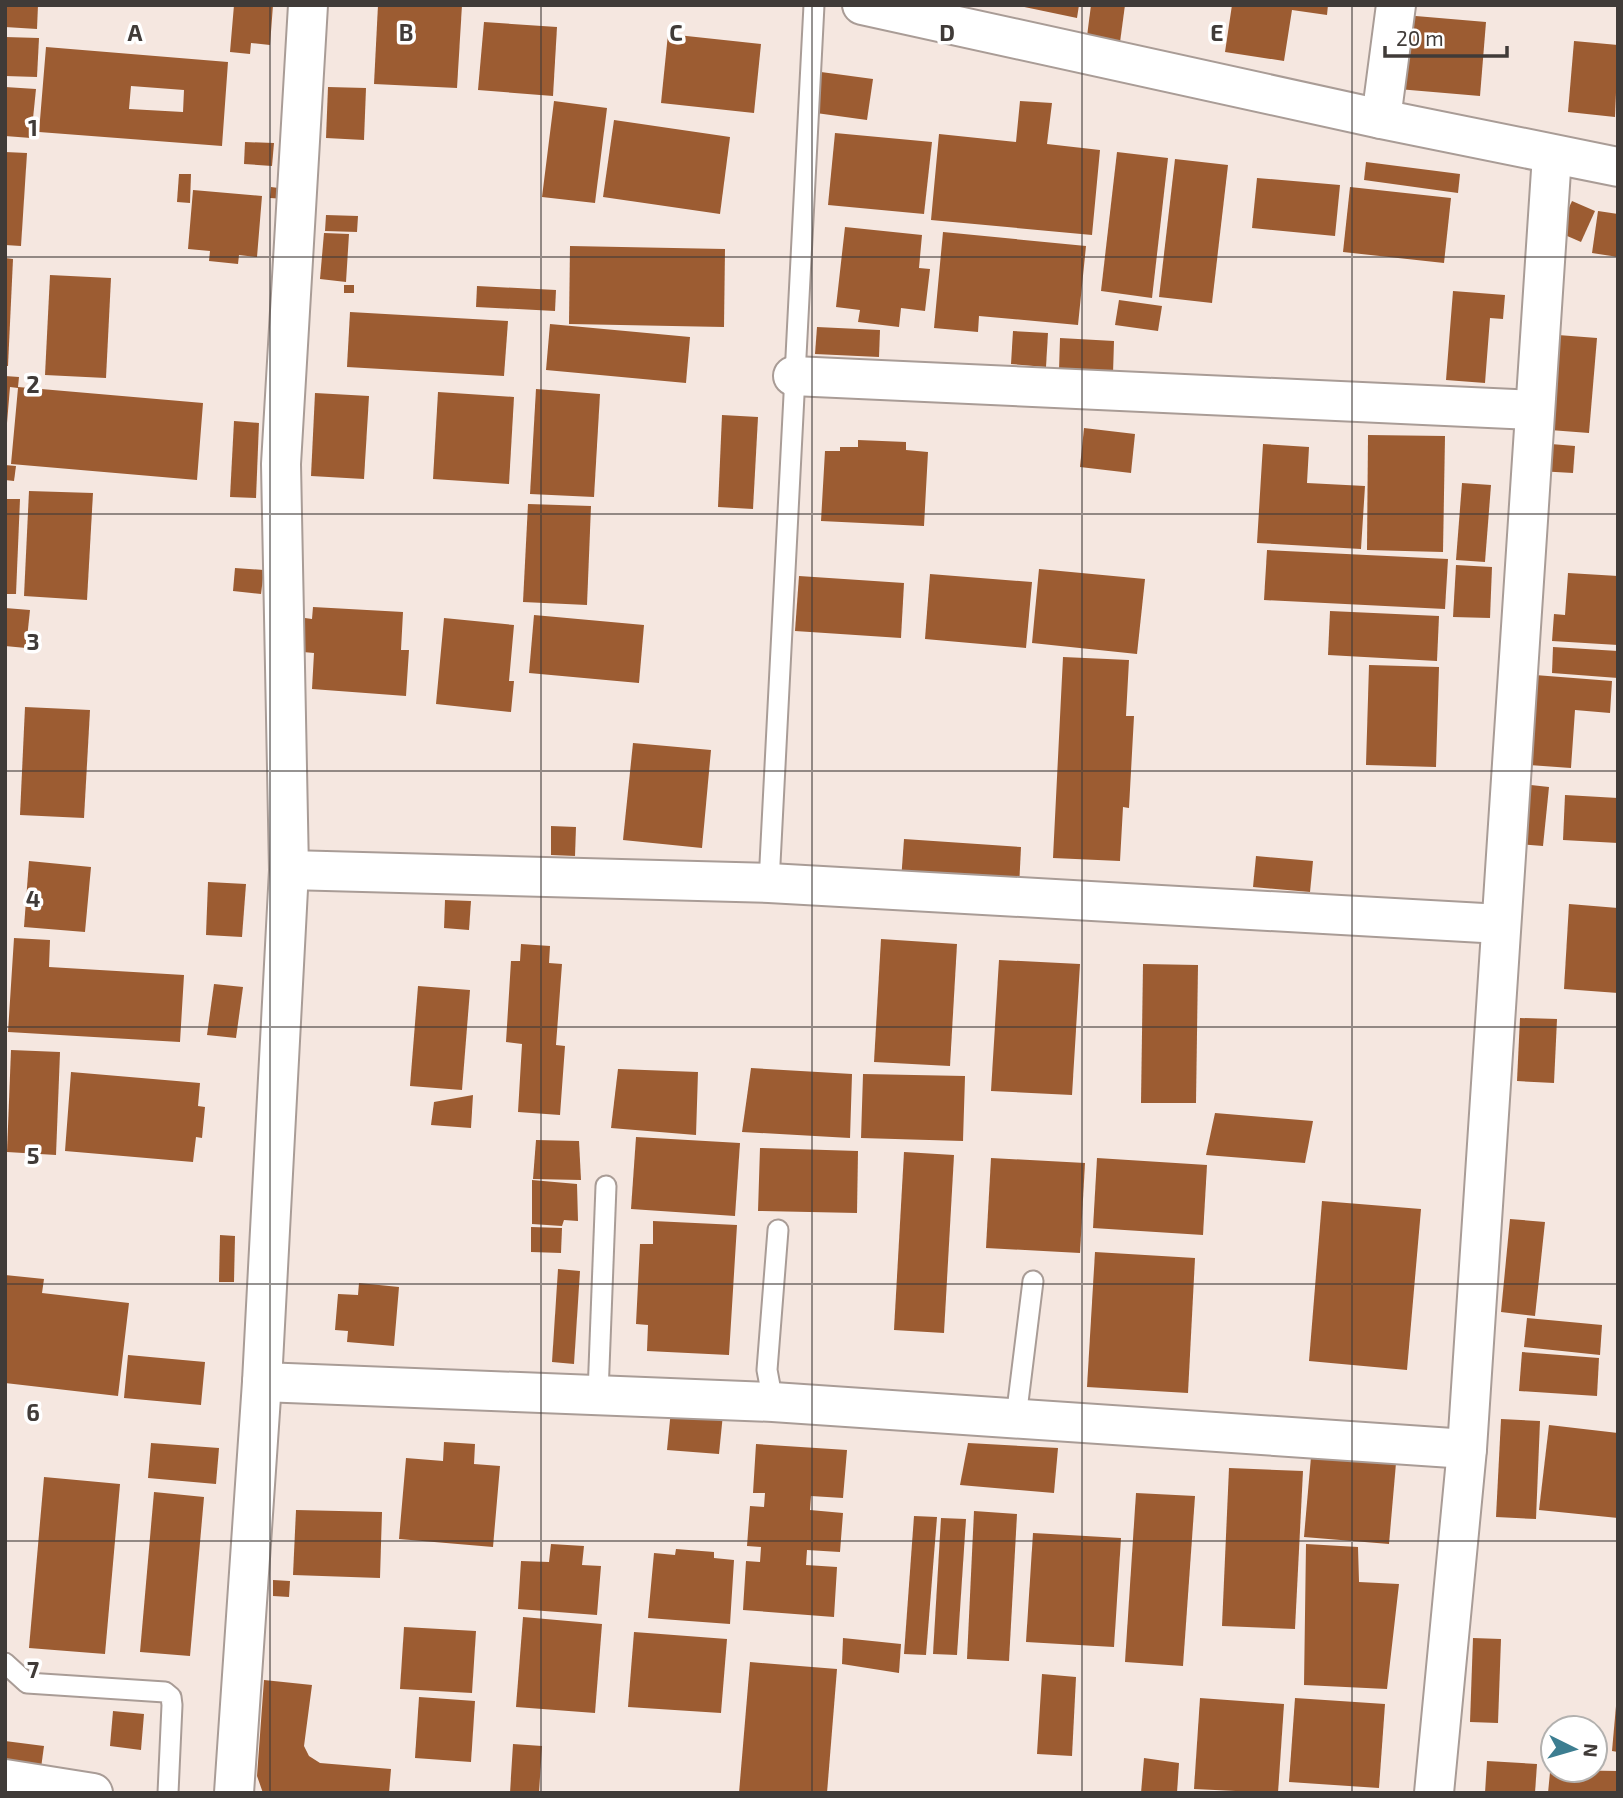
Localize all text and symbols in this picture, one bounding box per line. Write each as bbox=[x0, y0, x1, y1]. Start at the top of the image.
scale bar bbox=[1385, 14, 1508, 58]
text: A bbox=[127, 18, 143, 46]
text: B bbox=[399, 18, 413, 46]
text: C bbox=[669, 18, 683, 46]
text: D bbox=[939, 18, 955, 46]
text: E bbox=[1210, 18, 1224, 46]
text: 20 m bbox=[1396, 25, 1444, 50]
text: 1 bbox=[28, 113, 38, 141]
text: 2 bbox=[26, 370, 40, 398]
text: 3 bbox=[26, 627, 40, 655]
text: 4 bbox=[26, 884, 40, 912]
text: 5 bbox=[27, 1141, 39, 1169]
text: 6 bbox=[26, 1398, 40, 1426]
text: 7 bbox=[27, 1655, 39, 1683]
north arrow bbox=[1539, 1714, 1609, 1784]
text: N bbox=[1579, 1743, 1603, 1758]

